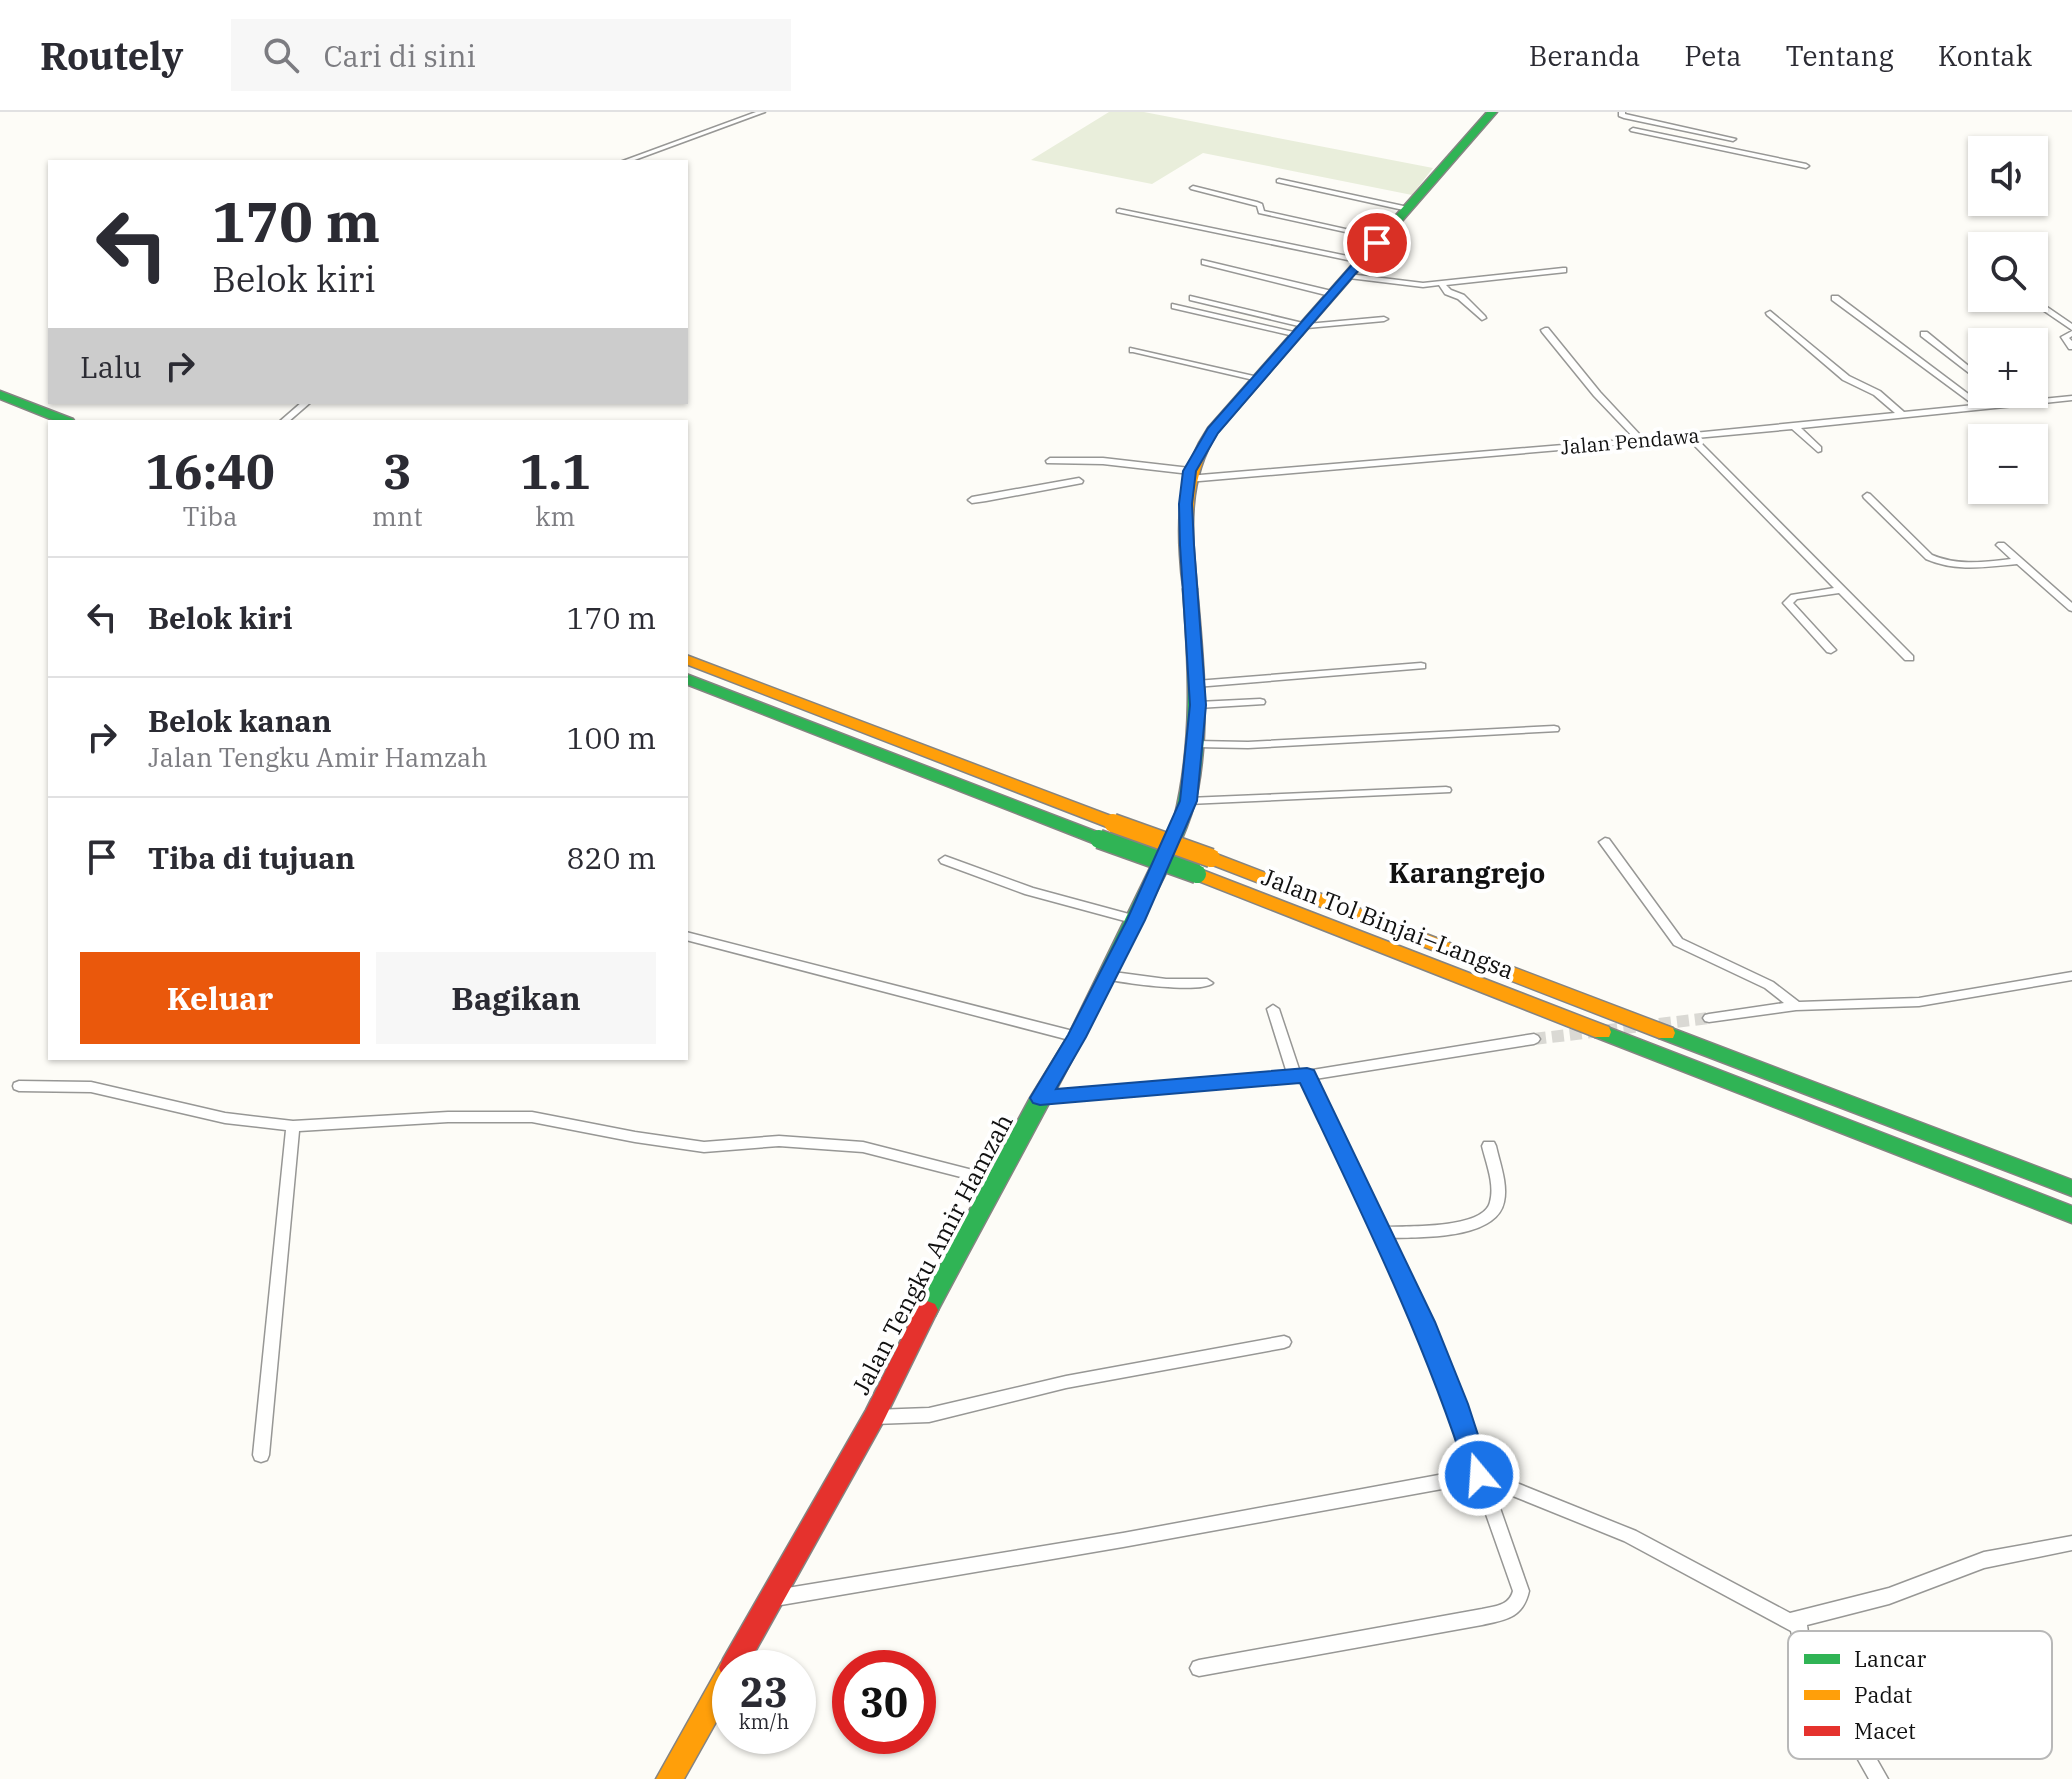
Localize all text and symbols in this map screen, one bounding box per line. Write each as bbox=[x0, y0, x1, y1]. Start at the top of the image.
search box bbox=[231, 19, 791, 91]
text: Routely bbox=[40, 31, 183, 80]
icon: search bbox=[259, 33, 303, 77]
text: Cari di sini bbox=[323, 36, 476, 75]
text: Beranda bbox=[1529, 37, 1640, 74]
text: Peta bbox=[1684, 37, 1741, 74]
text: Tentang bbox=[1785, 37, 1894, 74]
text: Kontak bbox=[1938, 37, 2032, 74]
map controls bbox=[1968, 136, 2048, 504]
button: sound bbox=[1968, 136, 2048, 216]
text: 170 m bbox=[212, 185, 380, 257]
icon: left bbox=[80, 192, 184, 296]
pin bbox=[1343, 209, 1411, 277]
icon: arrive bbox=[1355, 221, 1399, 265]
button: search bbox=[1968, 232, 2048, 312]
text: Belok kiri bbox=[212, 255, 376, 302]
button: + bbox=[1968, 328, 2048, 408]
icon: right bbox=[158, 344, 202, 388]
text: Lalu bbox=[80, 347, 142, 386]
street label: Jalan Pendawa bbox=[1560, 421, 1701, 461]
button: − bbox=[1968, 424, 2048, 504]
text: 16:40 bbox=[145, 440, 275, 502]
text: 3 bbox=[383, 440, 412, 502]
text: 1.1 bbox=[520, 440, 591, 502]
text: Tiba bbox=[182, 499, 238, 533]
text: mnt bbox=[372, 499, 423, 533]
text: km bbox=[535, 499, 575, 533]
icon: left bbox=[80, 595, 124, 639]
text: Belok kiri bbox=[148, 598, 293, 637]
text: 170 m bbox=[566, 598, 656, 637]
text: Belok kanan bbox=[148, 701, 332, 740]
icon: right bbox=[80, 715, 124, 759]
text: 100 m bbox=[566, 718, 656, 757]
text: Jalan Tengku Amir Hamzah bbox=[148, 740, 488, 774]
icon: arrive bbox=[80, 835, 124, 879]
text: Tiba di tujuan bbox=[148, 838, 355, 877]
text: 820 m bbox=[566, 838, 656, 877]
district label: Karangrejo bbox=[1389, 854, 1545, 891]
street label: Jalan Tol Binjai–Langsa bbox=[1257, 860, 1519, 986]
button: Keluar bbox=[80, 952, 360, 1044]
button: Bagikan bbox=[376, 952, 656, 1044]
street label: Jalan Tengku Amir Hamzah bbox=[844, 1108, 1020, 1400]
position arrow bbox=[1437, 1433, 1521, 1517]
legend bbox=[1788, 1631, 2052, 1759]
text: Lancar bbox=[1854, 1644, 1926, 1673]
speed limit sign: 30 bbox=[832, 1650, 936, 1754]
text: 23 bbox=[740, 1666, 788, 1718]
text: Padat bbox=[1854, 1680, 1913, 1709]
text: km/h bbox=[739, 1708, 789, 1735]
text: Macet bbox=[1854, 1716, 1916, 1745]

